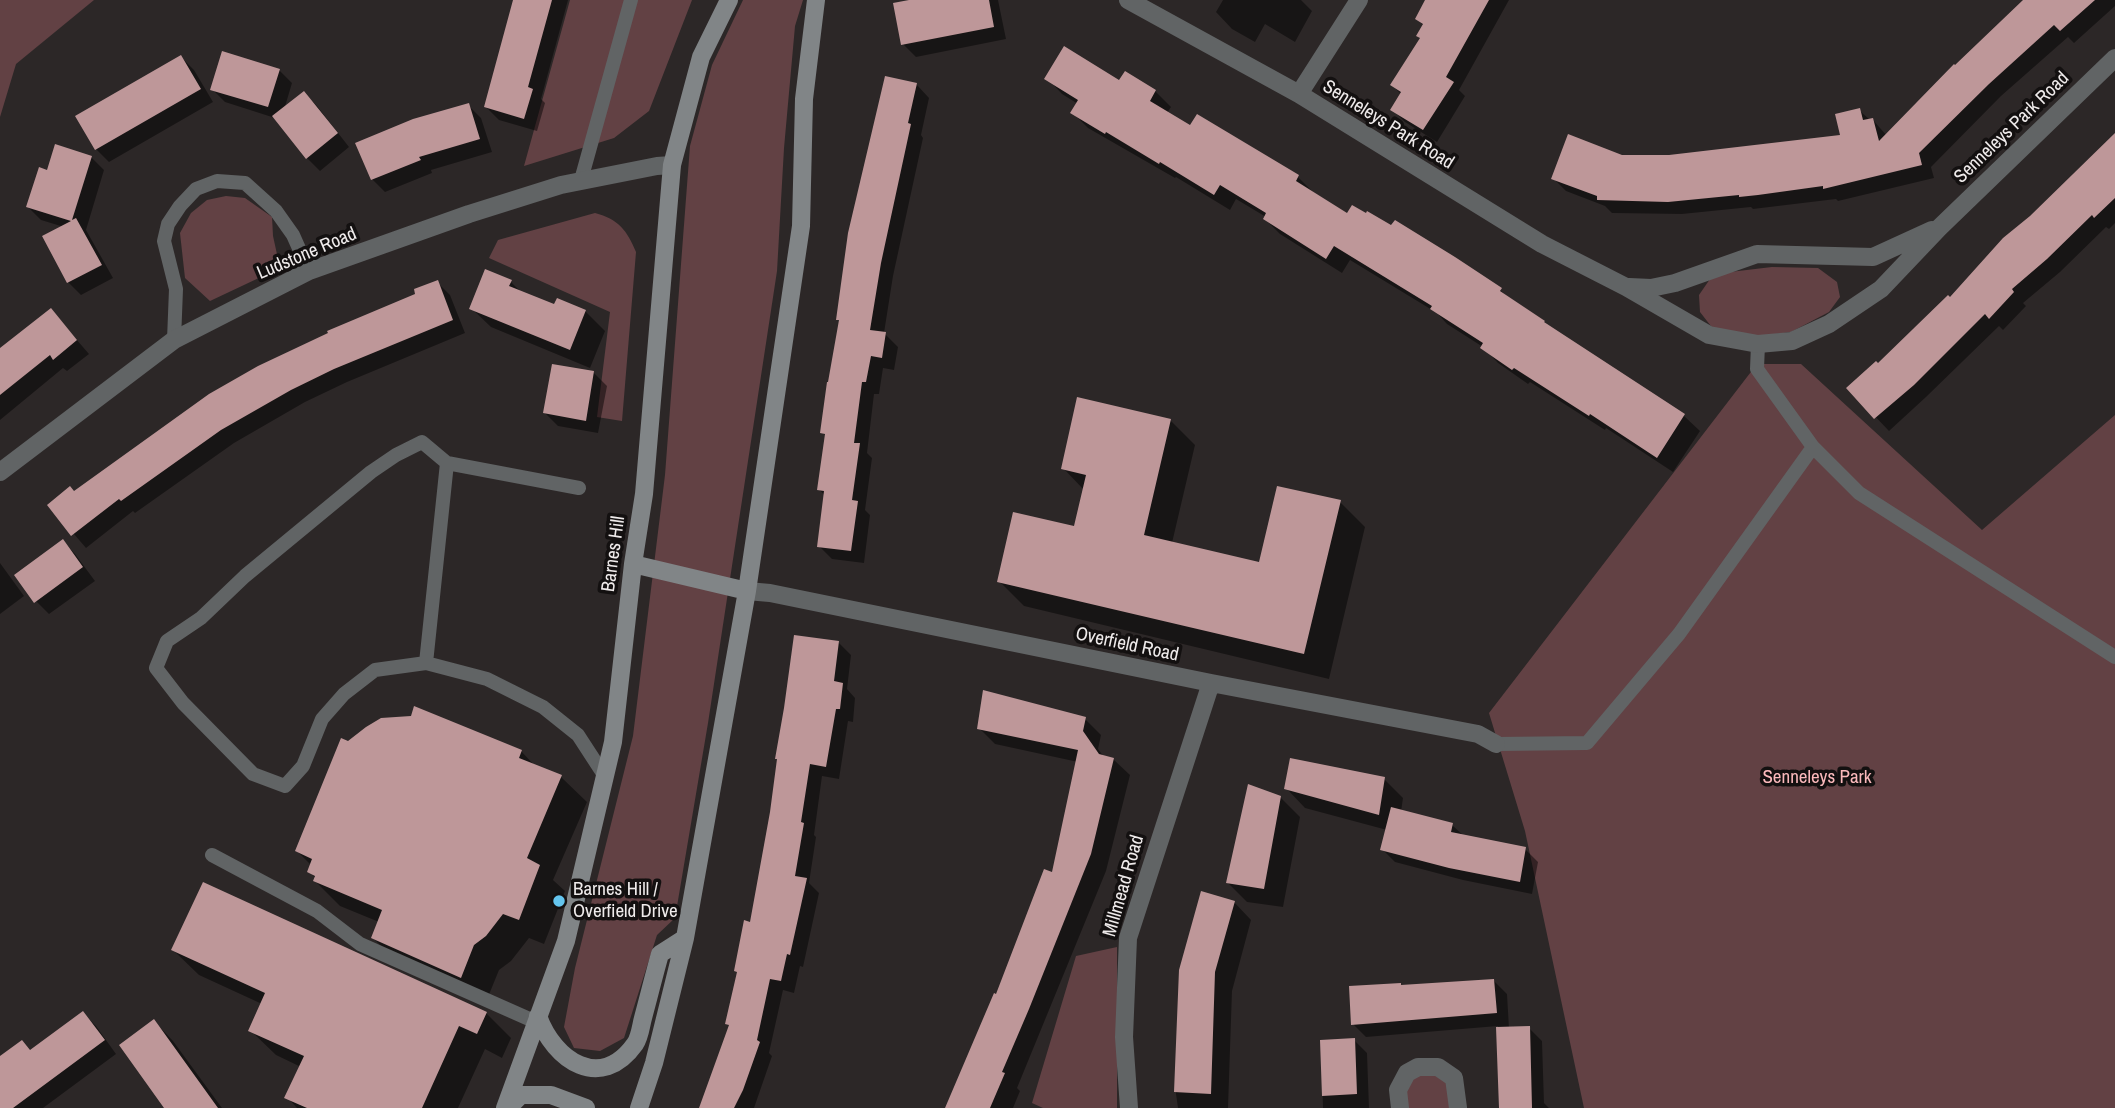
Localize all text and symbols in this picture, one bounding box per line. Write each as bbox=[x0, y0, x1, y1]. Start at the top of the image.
street label: Senneleys Park Road bbox=[1950, 67, 2074, 189]
street label: Senneleys Park Road bbox=[1318, 75, 1458, 175]
street label: Ludstone Road bbox=[254, 223, 360, 285]
street label: Barnes Hill bbox=[597, 515, 631, 593]
street label: Overfield Road bbox=[1073, 623, 1181, 667]
park label: Senneleys Park bbox=[1762, 767, 1872, 789]
street label: Millmead Road bbox=[1099, 833, 1149, 939]
place label: Barnes Hill / Overfield Drive bbox=[573, 879, 678, 923]
marker: Barnes Hill / Overfield Drive bbox=[551, 893, 567, 909]

